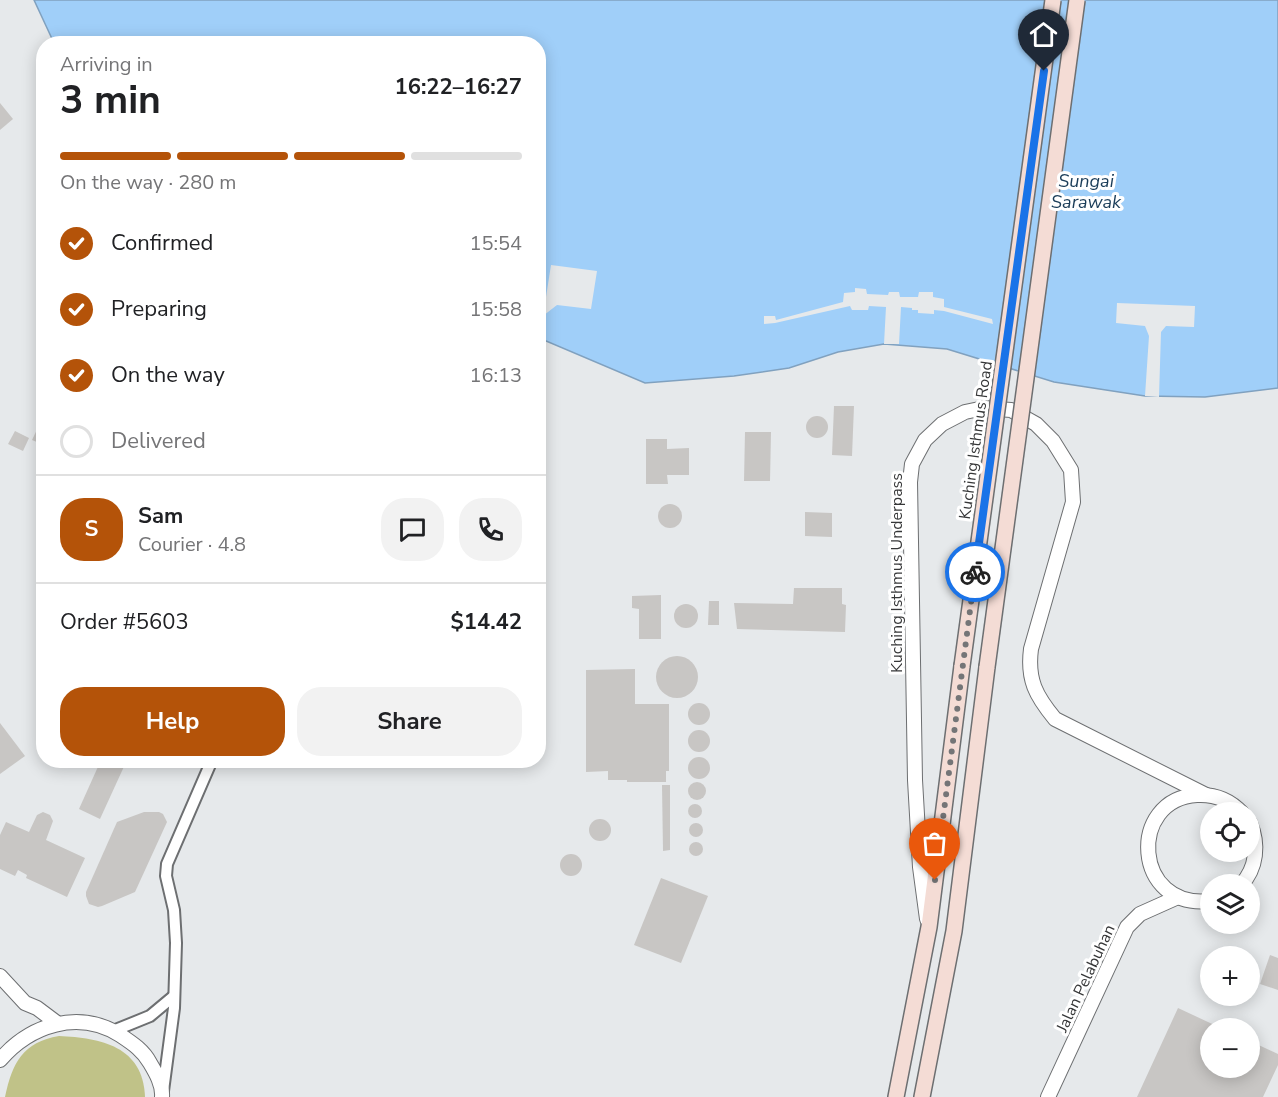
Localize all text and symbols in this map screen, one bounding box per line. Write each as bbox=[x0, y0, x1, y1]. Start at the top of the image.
pin bbox=[1018, 9, 1069, 71]
icon: home bbox=[1027, 18, 1060, 51]
text: Arriving in bbox=[60, 51, 153, 78]
text: 16:22–16:27 bbox=[394, 72, 522, 102]
text: 3 min bbox=[60, 74, 161, 127]
text: On the way · 280 m bbox=[60, 169, 236, 196]
water label: Sungai Sarawak bbox=[1051, 169, 1122, 214]
icon: check bbox=[60, 227, 93, 260]
text: Confirmed bbox=[111, 228, 213, 258]
text: 15:54 bbox=[469, 230, 522, 257]
icon: check bbox=[60, 293, 93, 326]
text: Preparing bbox=[111, 294, 207, 324]
text: 15:58 bbox=[469, 296, 522, 323]
icon: check bbox=[60, 359, 93, 392]
text: On the way bbox=[111, 360, 225, 390]
street label: Kuching Isthmus Road bbox=[954, 360, 998, 521]
text: 16:13 bbox=[469, 362, 522, 389]
text: Delivered bbox=[111, 426, 206, 456]
street label: Kuching Isthmus Underpass bbox=[886, 473, 908, 673]
button: chat bbox=[381, 498, 444, 561]
button: phone bbox=[459, 498, 522, 561]
text: Sam bbox=[138, 501, 183, 531]
text: S bbox=[85, 514, 98, 544]
text: Courier · 4.8 bbox=[138, 531, 246, 558]
courier bbox=[945, 542, 1005, 602]
icon: bike bbox=[959, 556, 992, 589]
text: Order #5603 bbox=[60, 607, 189, 637]
text: $14.42 bbox=[451, 607, 522, 637]
button: Help bbox=[60, 687, 285, 756]
button: Share bbox=[297, 687, 522, 756]
map controls bbox=[1200, 802, 1260, 1078]
button: locate bbox=[1200, 802, 1260, 862]
pin bbox=[909, 818, 960, 880]
icon: bag bbox=[918, 827, 951, 860]
button: layers bbox=[1200, 874, 1260, 934]
street label: Jalan Pelabuhan bbox=[1051, 921, 1121, 1037]
button: + bbox=[1200, 946, 1260, 1006]
button: − bbox=[1200, 1018, 1260, 1078]

